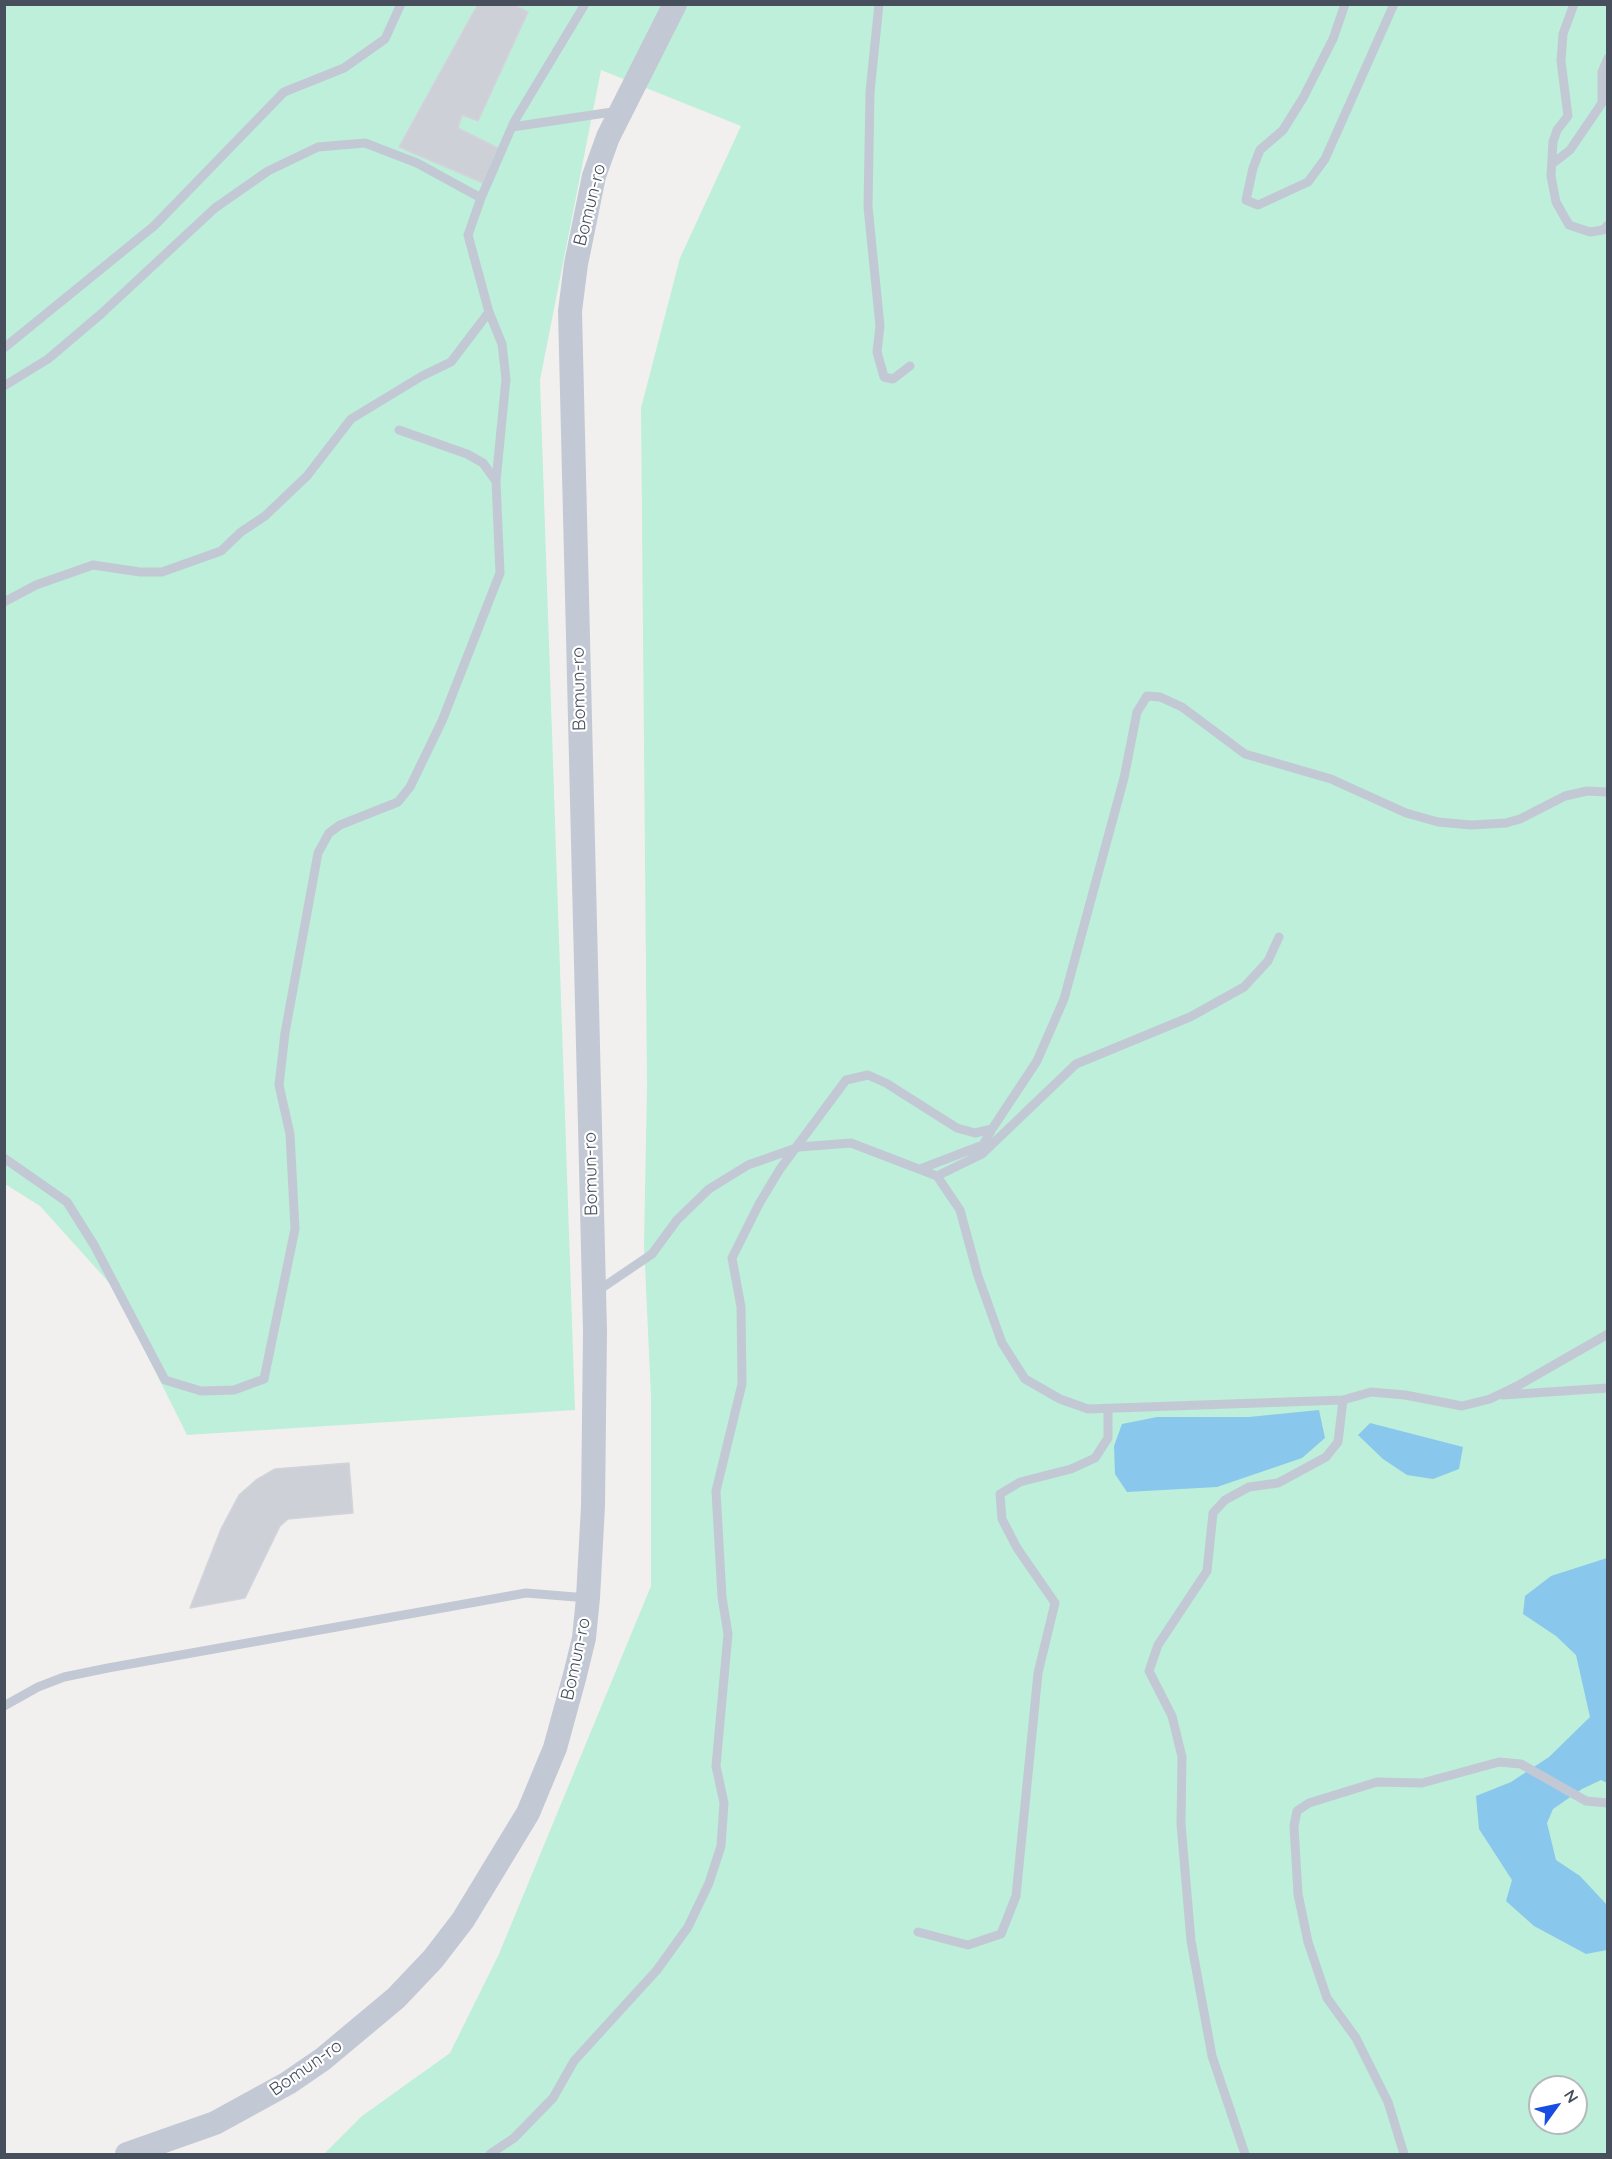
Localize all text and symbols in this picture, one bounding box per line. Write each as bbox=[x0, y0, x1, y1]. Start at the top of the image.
street label: Bomun-ro bbox=[569, 162, 611, 248]
street label: Bomun-ro bbox=[567, 647, 591, 731]
street label: Bomun-ro bbox=[579, 1132, 603, 1216]
street label: Bomun-ro bbox=[557, 1616, 595, 1702]
street label: Bomun-ro bbox=[265, 2035, 347, 2101]
north arrow bbox=[1528, 2075, 1588, 2135]
text: N bbox=[1560, 2086, 1583, 2107]

